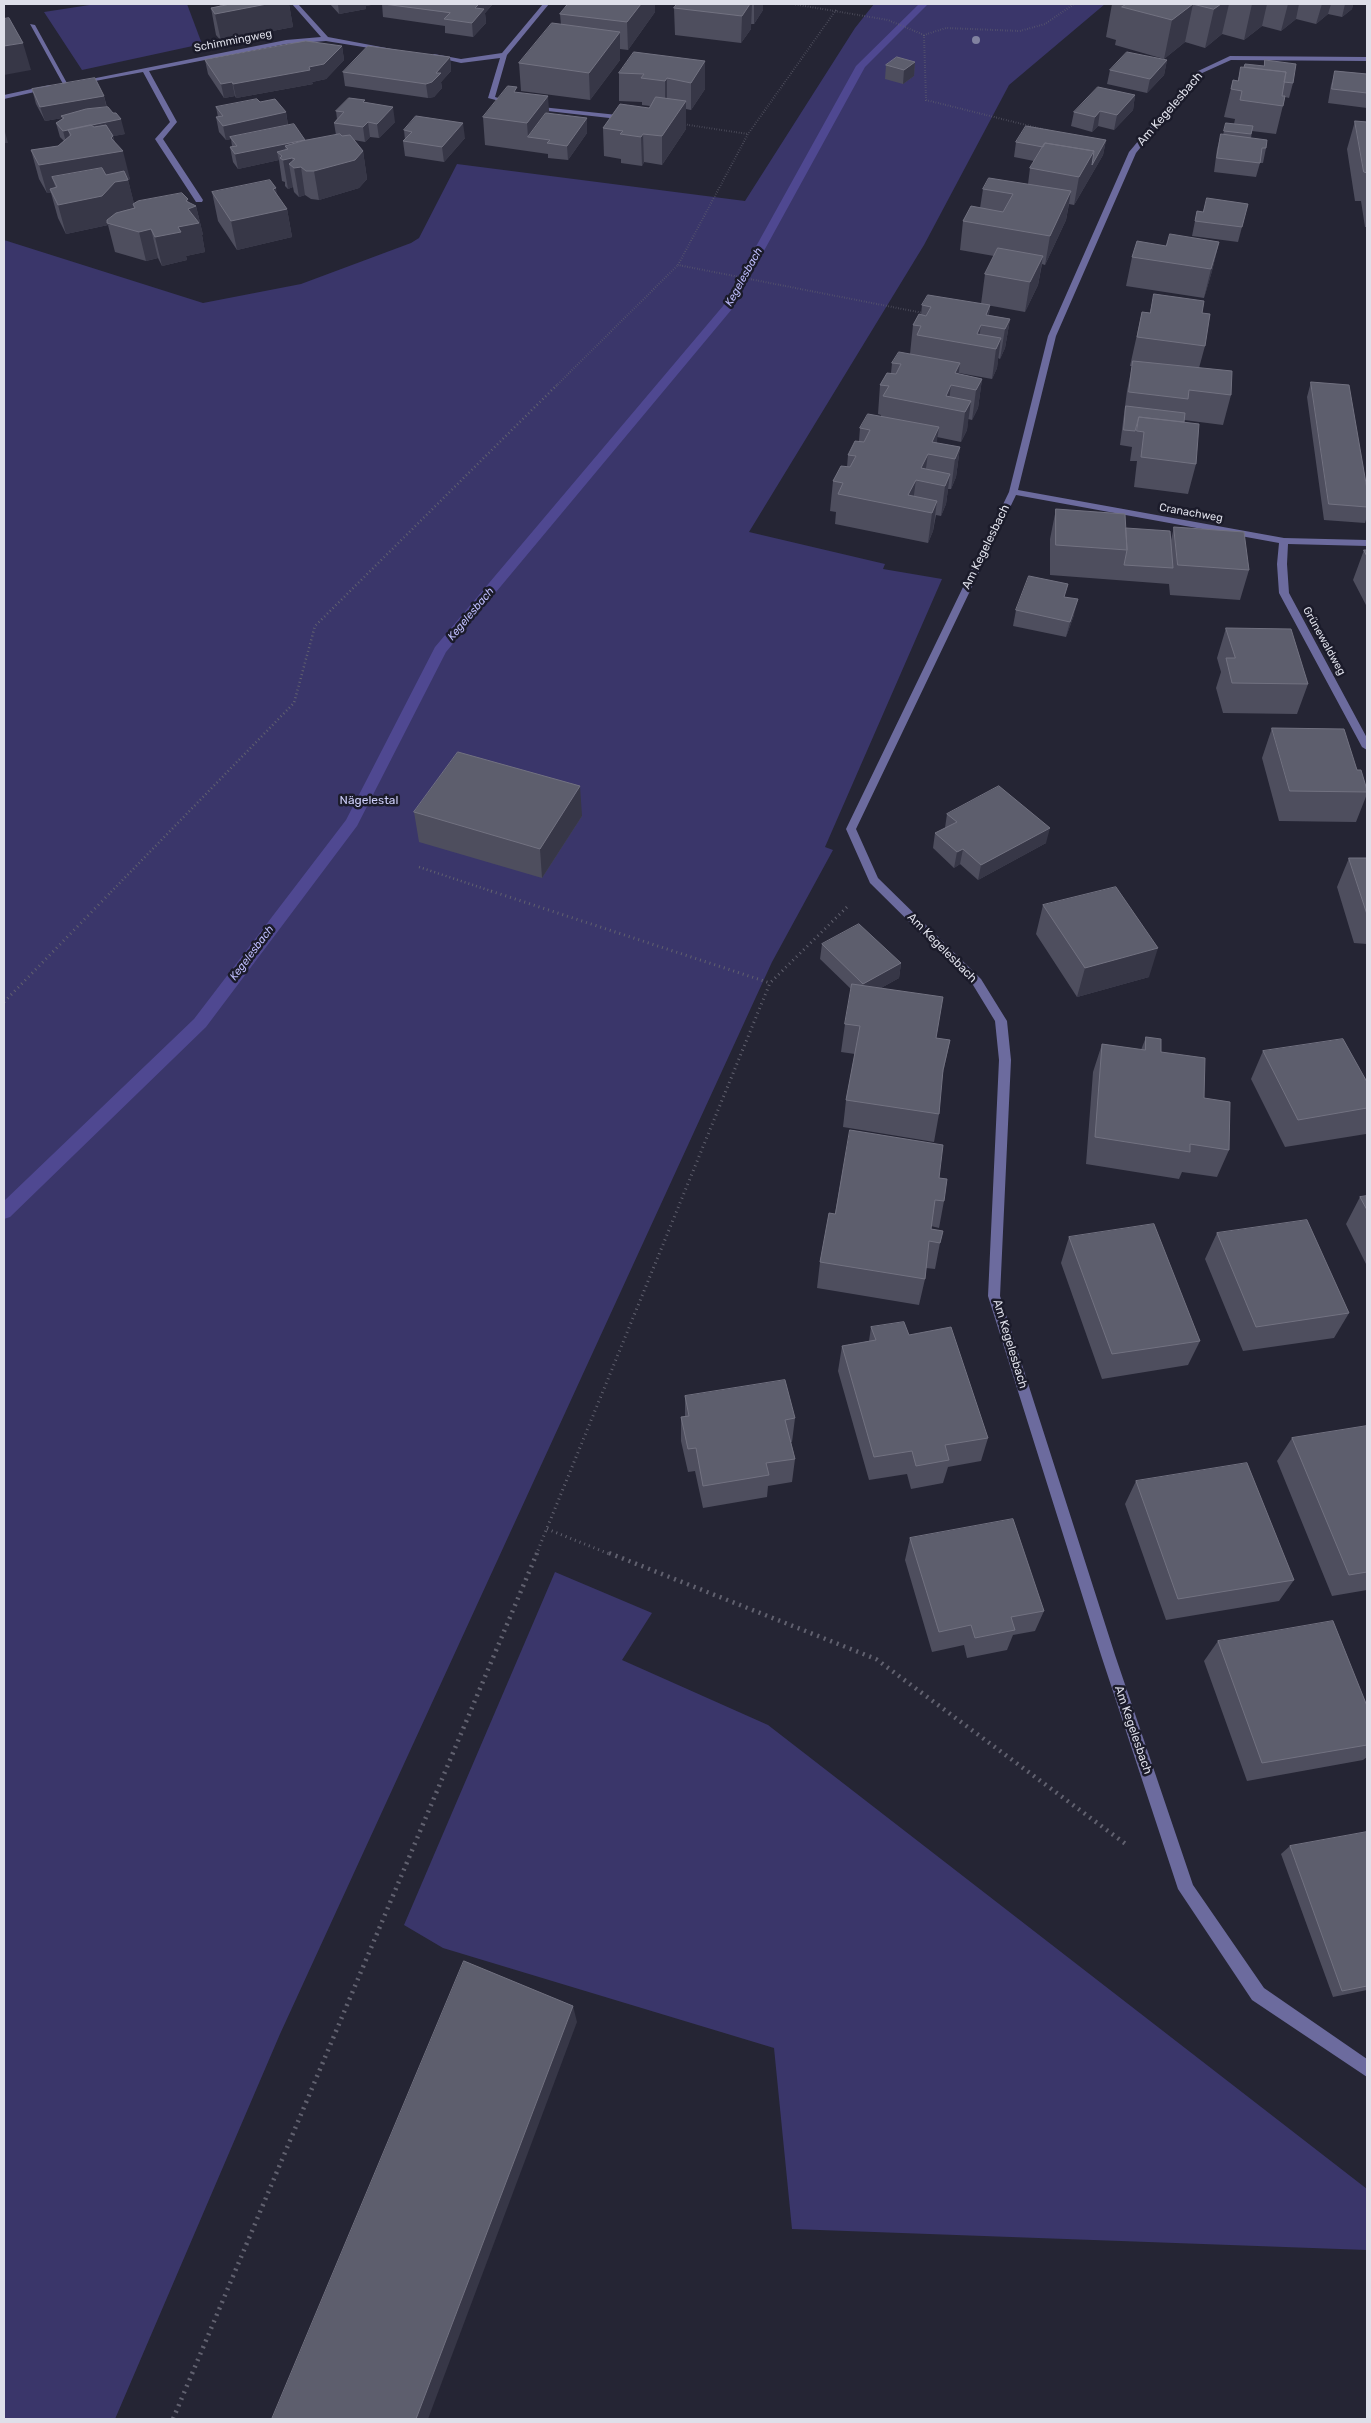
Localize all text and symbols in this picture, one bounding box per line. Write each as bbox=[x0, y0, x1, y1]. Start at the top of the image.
street label: Schimmingweg bbox=[193, 27, 273, 55]
street label: Am Kegelesbach bbox=[1134, 69, 1206, 149]
water label: Kegelesbach bbox=[722, 245, 766, 309]
street label: Cranachweg bbox=[1158, 501, 1224, 525]
street label: Am Kegelesbach bbox=[959, 502, 1013, 592]
water label: Kegelesbach bbox=[445, 585, 497, 643]
street label: Grünewaldweg bbox=[1300, 604, 1348, 678]
park label: Nägelestal bbox=[340, 794, 398, 808]
street label: Am Kegelesbach bbox=[904, 910, 980, 986]
water label: Kegelesbach bbox=[227, 923, 277, 983]
street label: Am Kegelesbach bbox=[990, 1298, 1030, 1390]
street label: Am Kegelesbach bbox=[1111, 1684, 1155, 1776]

